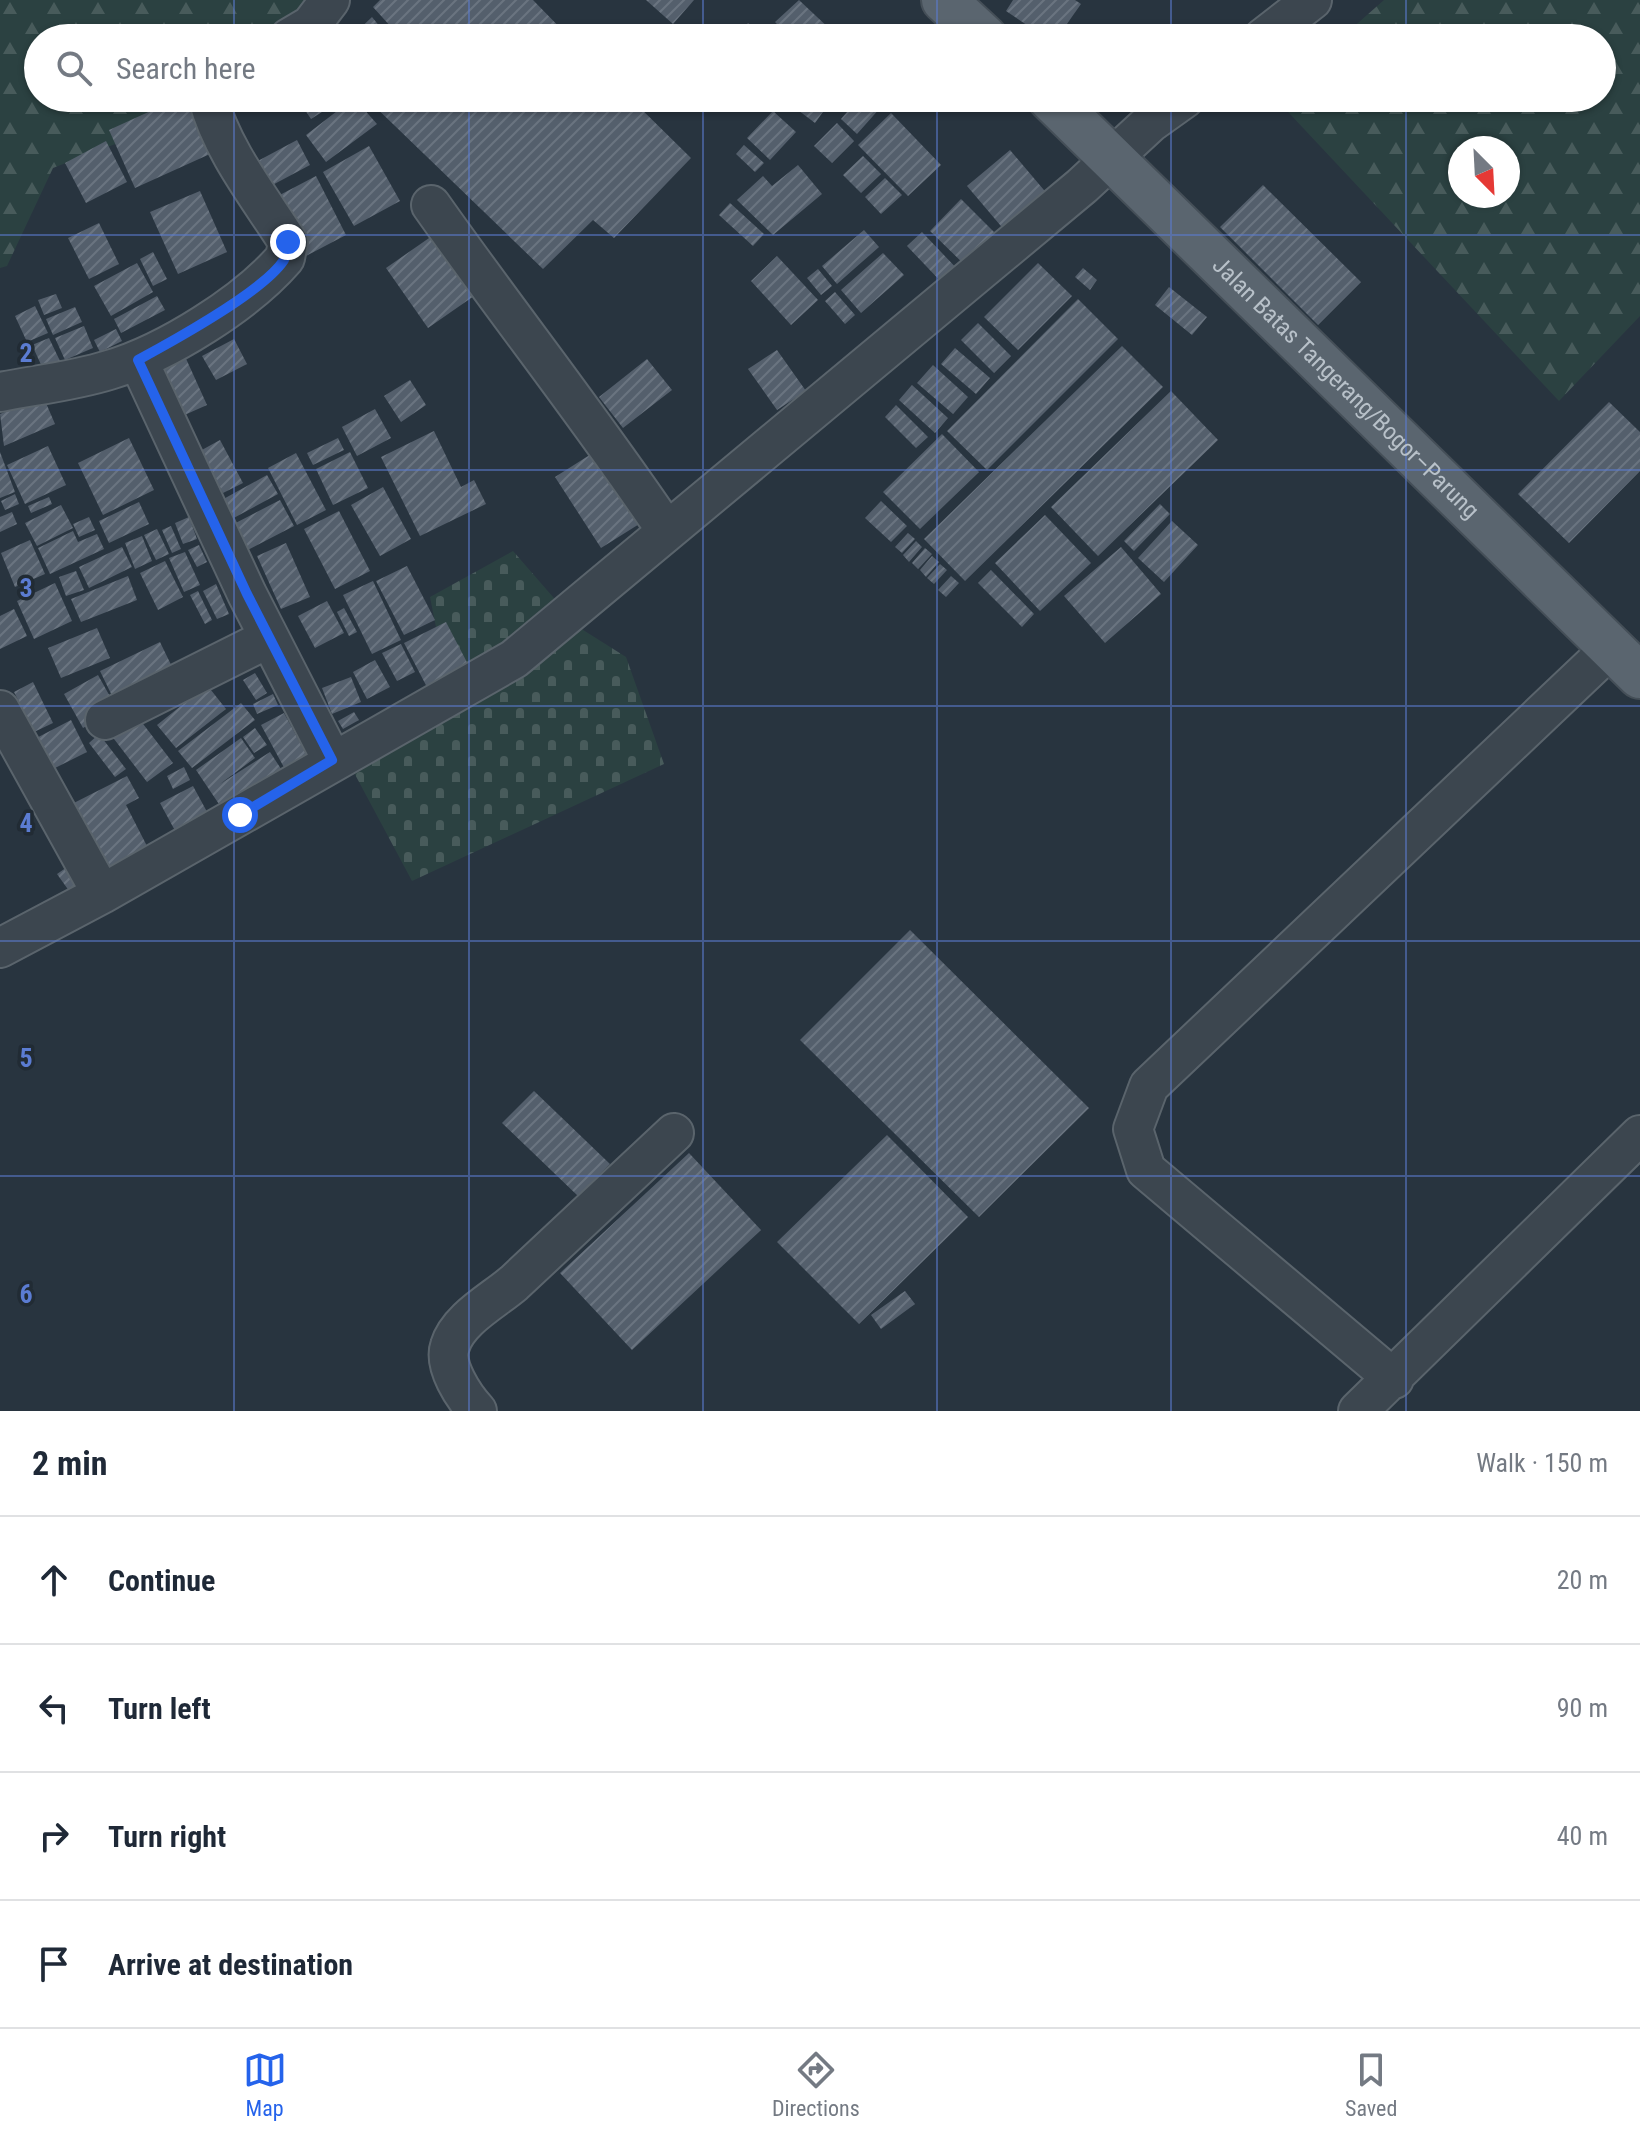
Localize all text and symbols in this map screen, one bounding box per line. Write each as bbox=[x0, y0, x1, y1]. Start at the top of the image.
search box bbox=[24, 24, 1616, 112]
icon: search bbox=[52, 46, 96, 90]
text: Search here bbox=[116, 51, 256, 86]
north arrow bbox=[1448, 136, 1520, 208]
route end bbox=[270, 224, 306, 260]
street label: Jalan Batas Tangerang/Bogor–Parung bbox=[1207, 251, 1485, 524]
text: 2 bbox=[19, 338, 33, 368]
text: 3 bbox=[19, 573, 33, 603]
route start bbox=[222, 797, 258, 833]
text: 4 bbox=[19, 808, 33, 838]
text: 5 bbox=[19, 1043, 33, 1073]
text: 6 bbox=[19, 1279, 33, 1309]
text: 2 min bbox=[32, 1443, 108, 1483]
text: Walk · 150 m bbox=[1476, 1448, 1608, 1478]
icon: ahead bbox=[32, 1558, 76, 1602]
text: Continue bbox=[108, 1563, 215, 1598]
text: 20 m bbox=[1557, 1565, 1608, 1595]
icon: left bbox=[32, 1686, 76, 1730]
text: Turn left bbox=[108, 1691, 211, 1726]
text: 90 m bbox=[1557, 1693, 1608, 1723]
icon: right bbox=[32, 1814, 76, 1858]
text: Turn right bbox=[108, 1819, 226, 1854]
text: 40 m bbox=[1557, 1821, 1608, 1851]
icon: arrive bbox=[32, 1942, 76, 1986]
text: Arrive at destination bbox=[108, 1947, 353, 1982]
tab: Map bbox=[243, 2048, 287, 2121]
tab: Directions bbox=[772, 2048, 860, 2121]
tab: Saved bbox=[1345, 2048, 1397, 2121]

